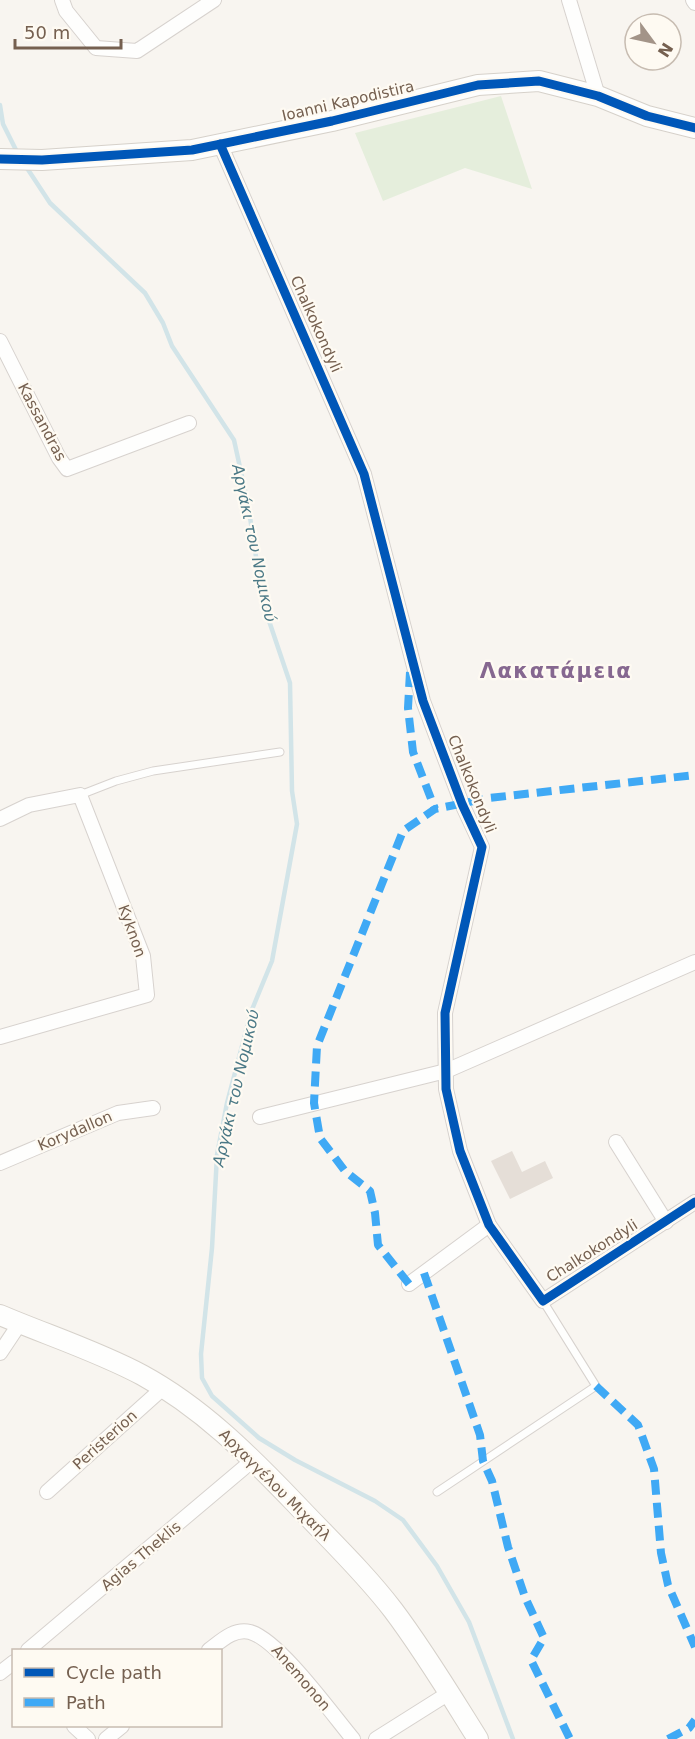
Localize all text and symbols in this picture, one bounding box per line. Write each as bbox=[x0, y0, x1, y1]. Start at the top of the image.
scale bar bbox=[15, 12, 122, 50]
north arrow bbox=[623, 12, 683, 72]
text: 50 m bbox=[24, 22, 70, 43]
text: N bbox=[654, 39, 677, 61]
street label: Ioanni Kapodistira bbox=[280, 77, 416, 125]
street label: Chalkokondyli bbox=[287, 273, 345, 375]
street label: Kassandras bbox=[14, 380, 70, 464]
water label: Αργάκι του Νομικού bbox=[228, 461, 280, 624]
district label: Λακατάμεια bbox=[480, 659, 632, 683]
street label: Chalkokondyli bbox=[444, 732, 500, 836]
street label: Kyknon bbox=[114, 902, 150, 960]
water label: Αργάκι του Νομικού bbox=[208, 1008, 263, 1169]
street label: Korydallon bbox=[35, 1107, 115, 1155]
street label: Chalkokondyli bbox=[543, 1216, 641, 1286]
street label: Peristerion bbox=[69, 1407, 141, 1473]
street label: Αρχαγγέλου Μιχαήλ bbox=[215, 1425, 335, 1545]
street label: Agias Theklis bbox=[97, 1517, 185, 1595]
street label: Anemonon bbox=[268, 1642, 334, 1714]
legend bbox=[12, 1649, 222, 1727]
text: Cycle path bbox=[66, 1662, 162, 1683]
text: Path bbox=[66, 1692, 106, 1713]

